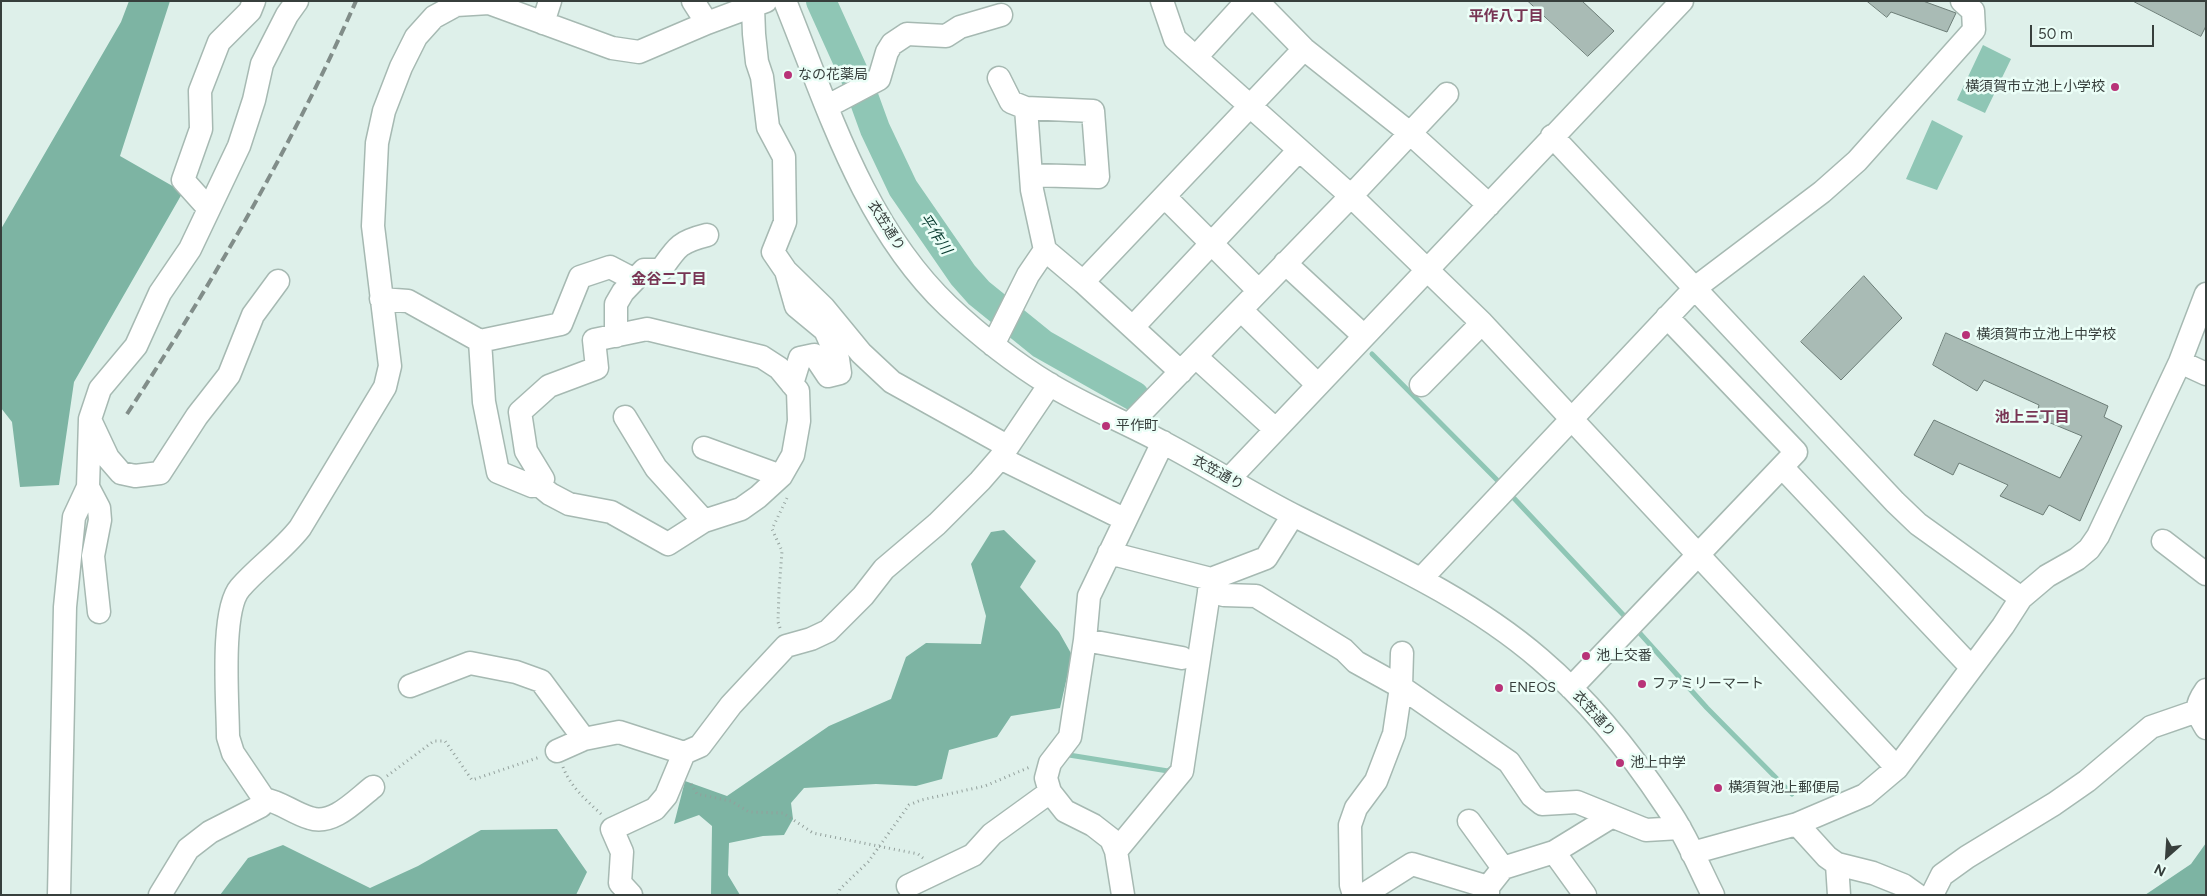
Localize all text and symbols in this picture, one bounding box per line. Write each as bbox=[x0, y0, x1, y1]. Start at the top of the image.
district label: 平作八丁目 bbox=[1469, 8, 1543, 26]
scale bar bbox=[2032, 15, 2156, 47]
text: 50 m bbox=[2038, 25, 2073, 43]
place label: なの花薬局 bbox=[798, 67, 868, 83]
marker: なの花薬局 bbox=[782, 69, 794, 81]
place label: 横須賀市立池上小学校 bbox=[1965, 79, 2105, 95]
marker: 横須賀市立池上小学校 bbox=[2109, 81, 2121, 93]
street label: 衣笠通り bbox=[864, 198, 908, 254]
water label: 平作川 bbox=[915, 210, 955, 258]
district label: 金谷二丁目 bbox=[632, 271, 706, 289]
place label: 横須賀市立池上中学校 bbox=[1976, 327, 2116, 343]
marker: 横須賀市立池上中学校 bbox=[1960, 329, 1972, 341]
district label: 池上三丁目 bbox=[1995, 409, 2069, 427]
place label: 平作町 bbox=[1116, 418, 1158, 434]
marker: 平作町 bbox=[1100, 420, 1112, 432]
street label: 衣笠通り bbox=[1189, 452, 1247, 494]
place label: 池上交番 bbox=[1596, 648, 1652, 664]
marker: 池上交番 bbox=[1580, 650, 1592, 662]
place label: ファミリーマート bbox=[1652, 676, 1764, 692]
marker: ファミリーマート bbox=[1636, 678, 1648, 690]
place label: ENEOS bbox=[1509, 680, 1556, 696]
marker: ENEOS bbox=[1493, 682, 1505, 694]
street label: 衣笠通り bbox=[1569, 688, 1619, 740]
place label: 池上中学 bbox=[1630, 755, 1686, 771]
marker: 池上中学 bbox=[1614, 757, 1626, 769]
place label: 横須賀池上郵便局 bbox=[1728, 780, 1840, 796]
marker: 横須賀池上郵便局 bbox=[1712, 782, 1724, 794]
north arrow bbox=[2142, 831, 2192, 881]
text: N bbox=[2152, 860, 2169, 880]

